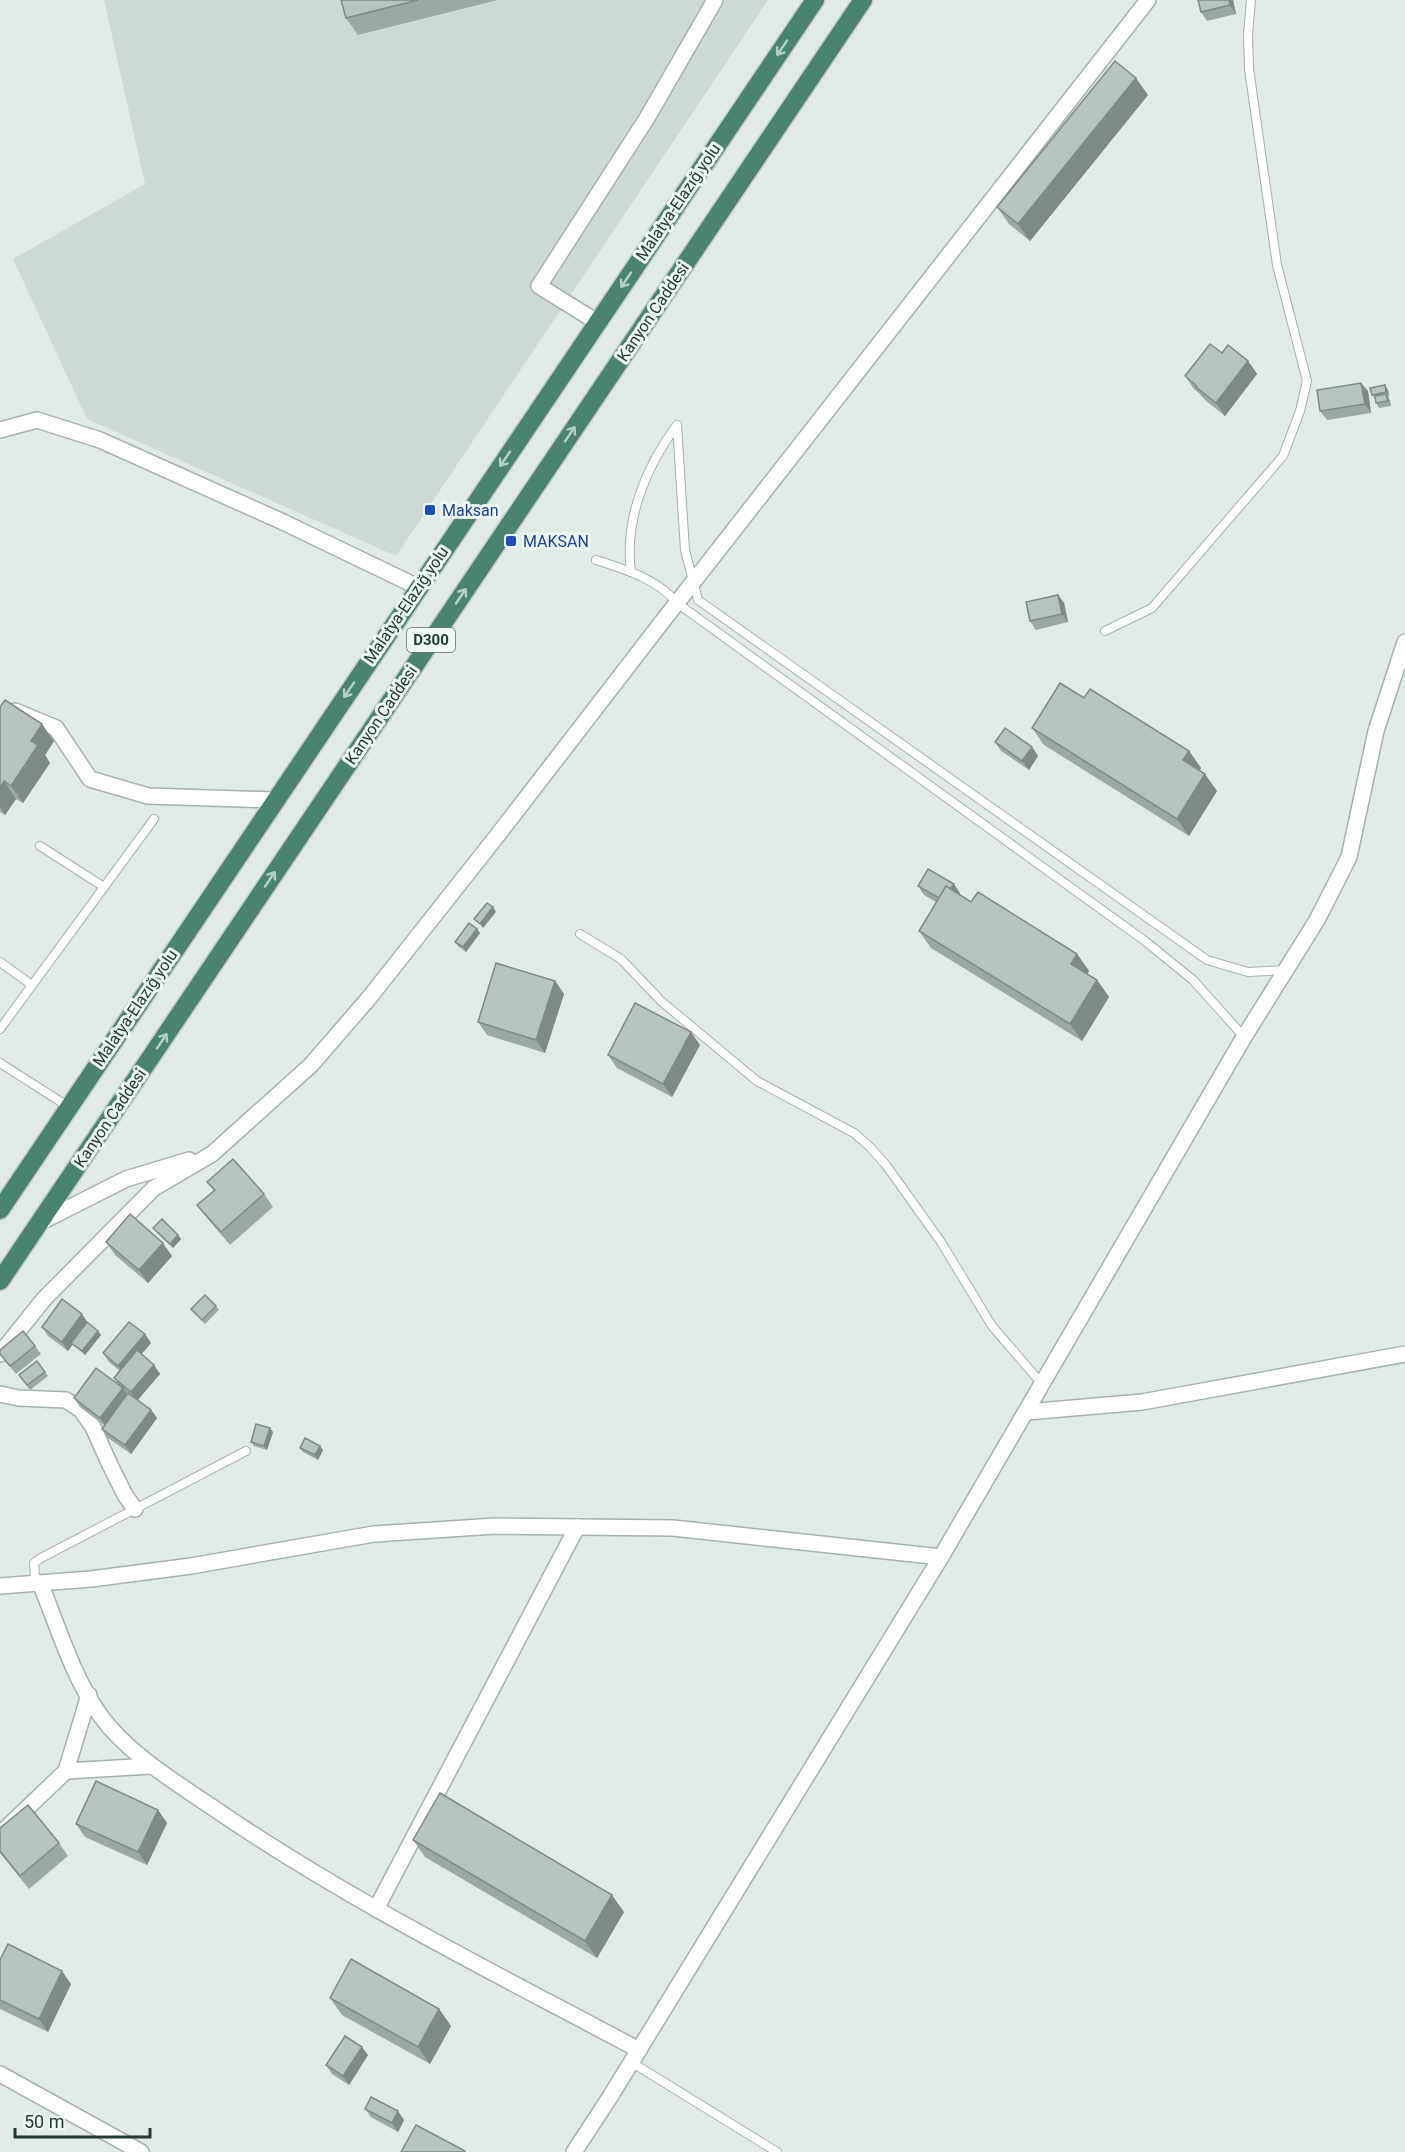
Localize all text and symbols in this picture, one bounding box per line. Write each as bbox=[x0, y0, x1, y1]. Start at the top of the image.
one-way arrow bbox=[776, 40, 788, 56]
street label: Malatya-Elazığ yolu bbox=[632, 140, 724, 264]
street label: Kanyon Caddesi bbox=[613, 259, 693, 365]
one-way arrow bbox=[620, 271, 632, 287]
one-way arrow bbox=[565, 426, 577, 443]
one-way arrow bbox=[499, 450, 511, 466]
place label: Maksan bbox=[442, 501, 499, 520]
marker: Maksan bbox=[423, 503, 437, 517]
place label: MAKSAN bbox=[523, 532, 589, 551]
marker: MAKSAN bbox=[504, 534, 518, 548]
street label: Malatya-Elazığ yolu bbox=[360, 543, 452, 667]
one-way arrow bbox=[455, 587, 468, 604]
road number: D300 bbox=[407, 628, 455, 652]
street label: Kanyon Caddesi bbox=[341, 662, 421, 768]
one-way arrow bbox=[343, 681, 355, 698]
one-way arrow bbox=[264, 871, 277, 888]
street label: Malatya-Elazığ yolu bbox=[89, 946, 181, 1070]
one-way arrow bbox=[156, 1034, 168, 1050]
street label: Kanyon Caddesi bbox=[70, 1065, 150, 1171]
scale bar bbox=[15, 2101, 150, 2139]
text: 50 m bbox=[24, 2111, 64, 2132]

